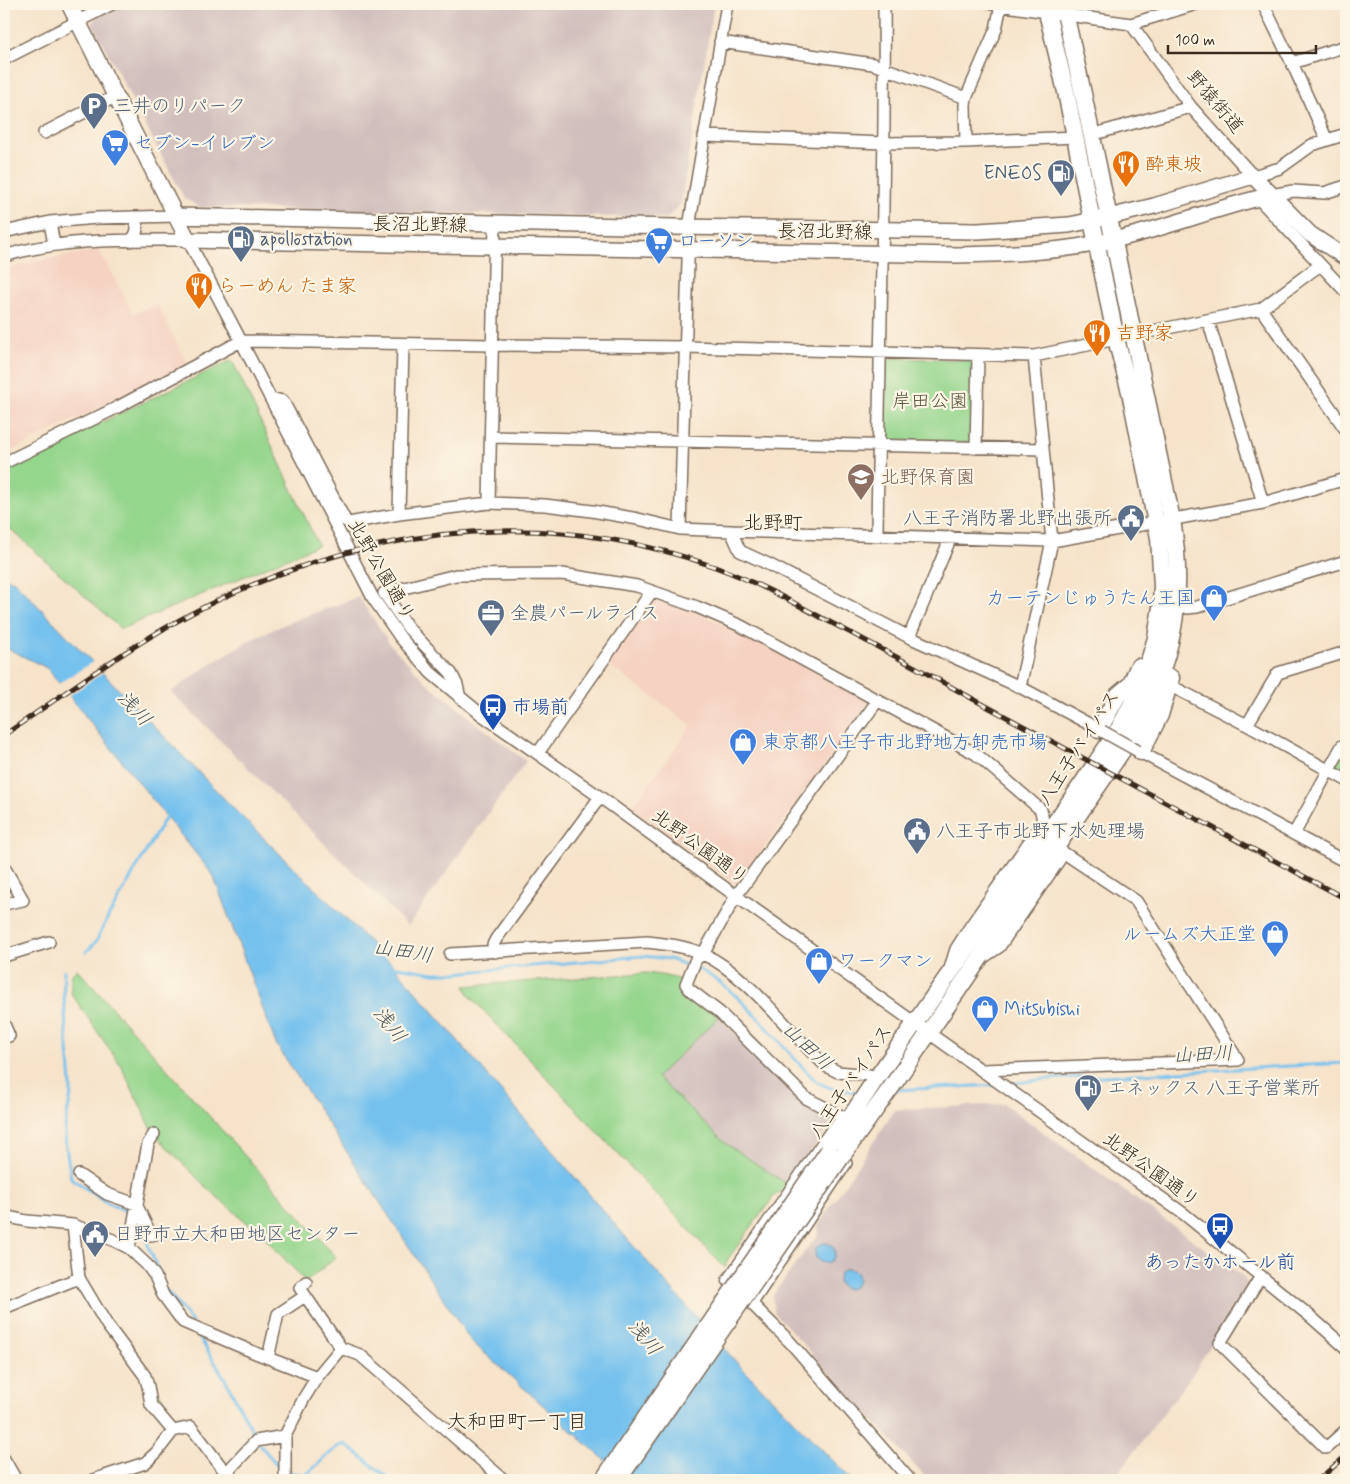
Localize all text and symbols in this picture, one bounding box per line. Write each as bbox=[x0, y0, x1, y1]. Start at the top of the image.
scale bar bbox=[1168, 22, 1315, 54]
text: 100 m bbox=[1175, 31, 1215, 51]
street label: 野猿街道 bbox=[1181, 65, 1249, 139]
parking icon: 三井のリパーク bbox=[79, 91, 109, 130]
place label: 三井のリパーク bbox=[113, 94, 246, 119]
supermarket icon: セブン-イレブン bbox=[100, 128, 130, 167]
place label: セブン-イレブン bbox=[134, 131, 276, 156]
restaurant icon: 酔東坡 bbox=[1111, 149, 1141, 188]
place label: 酔東坡 bbox=[1145, 152, 1202, 177]
fuel station icon: ENEOS bbox=[1046, 158, 1076, 197]
place label: ENEOS bbox=[983, 161, 1042, 186]
street label: 長沼北野線 bbox=[372, 212, 468, 238]
street label: 長沼北野線 bbox=[777, 219, 873, 245]
fuel station icon: apollostation bbox=[226, 224, 256, 263]
supermarket icon: ローソン bbox=[644, 226, 674, 265]
place label: apollostation bbox=[260, 227, 353, 252]
place label: ローソン bbox=[678, 229, 754, 254]
restaurant icon: らーめん たま家 bbox=[184, 271, 214, 310]
place label: らーめん たま家 bbox=[218, 274, 356, 299]
restaurant icon: 吉野家 bbox=[1082, 318, 1112, 357]
place label: 吉野家 bbox=[1116, 321, 1173, 346]
park label: 岸田公園 bbox=[892, 389, 968, 414]
school or university icon: 北野保育園 bbox=[846, 462, 876, 501]
place label: 北野保育園 bbox=[880, 465, 975, 490]
public building icon: 八王子消防署北野出張所 bbox=[1116, 503, 1146, 542]
place label: 八王子消防署北野出張所 bbox=[903, 506, 1112, 531]
district label: 北野町 bbox=[743, 510, 803, 537]
street label: 北野公園通り bbox=[342, 514, 420, 626]
shop icon: カーテンじゅうたん王国 bbox=[1199, 583, 1229, 622]
place label: カーテンじゅうたん王国 bbox=[986, 586, 1195, 611]
office icon: 全農パールライス bbox=[476, 598, 506, 637]
place label: 全農パールライス bbox=[510, 601, 659, 626]
water label: 浅川 bbox=[110, 685, 158, 733]
street label: 八王子バイパス bbox=[1032, 686, 1126, 810]
bus stop icon: 市場前 bbox=[478, 692, 508, 731]
place label: 市場前 bbox=[512, 695, 569, 720]
shop icon: 東京都八王子市北野地方卸売市場 bbox=[728, 727, 758, 766]
place label: 東京都八王子市北野地方卸売市場 bbox=[762, 730, 1047, 755]
street label: 北野公園通り bbox=[647, 803, 753, 891]
public building icon: 八王子市北野下水処理場 bbox=[902, 816, 932, 855]
place label: 八王子市北野下水処理場 bbox=[936, 819, 1145, 844]
shop icon: ルームズ大正堂 bbox=[1260, 919, 1290, 958]
place label: ルームズ大正堂 bbox=[1123, 922, 1256, 947]
water label: 山田川 bbox=[371, 934, 435, 970]
shop icon: ワークマン bbox=[804, 946, 834, 985]
place label: ワークマン bbox=[838, 949, 933, 974]
shop icon: Mitsubishi bbox=[970, 994, 1000, 1033]
place label: Mitsubishi bbox=[1004, 997, 1080, 1022]
water label: 浅川 bbox=[366, 1001, 412, 1049]
water label: 山田川 bbox=[776, 1017, 838, 1077]
street label: 八王子バイパス bbox=[804, 1020, 898, 1144]
water label: 山田川 bbox=[1172, 1040, 1234, 1070]
fuel station icon: エネックス 八王子営業所 bbox=[1073, 1073, 1103, 1112]
place label: エネックス 八王子営業所 bbox=[1107, 1076, 1320, 1101]
street label: 北野公園通り bbox=[1098, 1126, 1204, 1214]
bus stop icon: あったかホール前 bbox=[1205, 1211, 1235, 1250]
public building icon: 日野市立大和田地区センター bbox=[80, 1219, 110, 1258]
place label: 日野市立大和田地区センター bbox=[114, 1222, 360, 1247]
place label: あったかホール前 bbox=[1145, 1250, 1295, 1275]
water label: 浅川 bbox=[621, 1314, 667, 1362]
district label: 大和田町一丁目 bbox=[447, 1409, 587, 1436]

